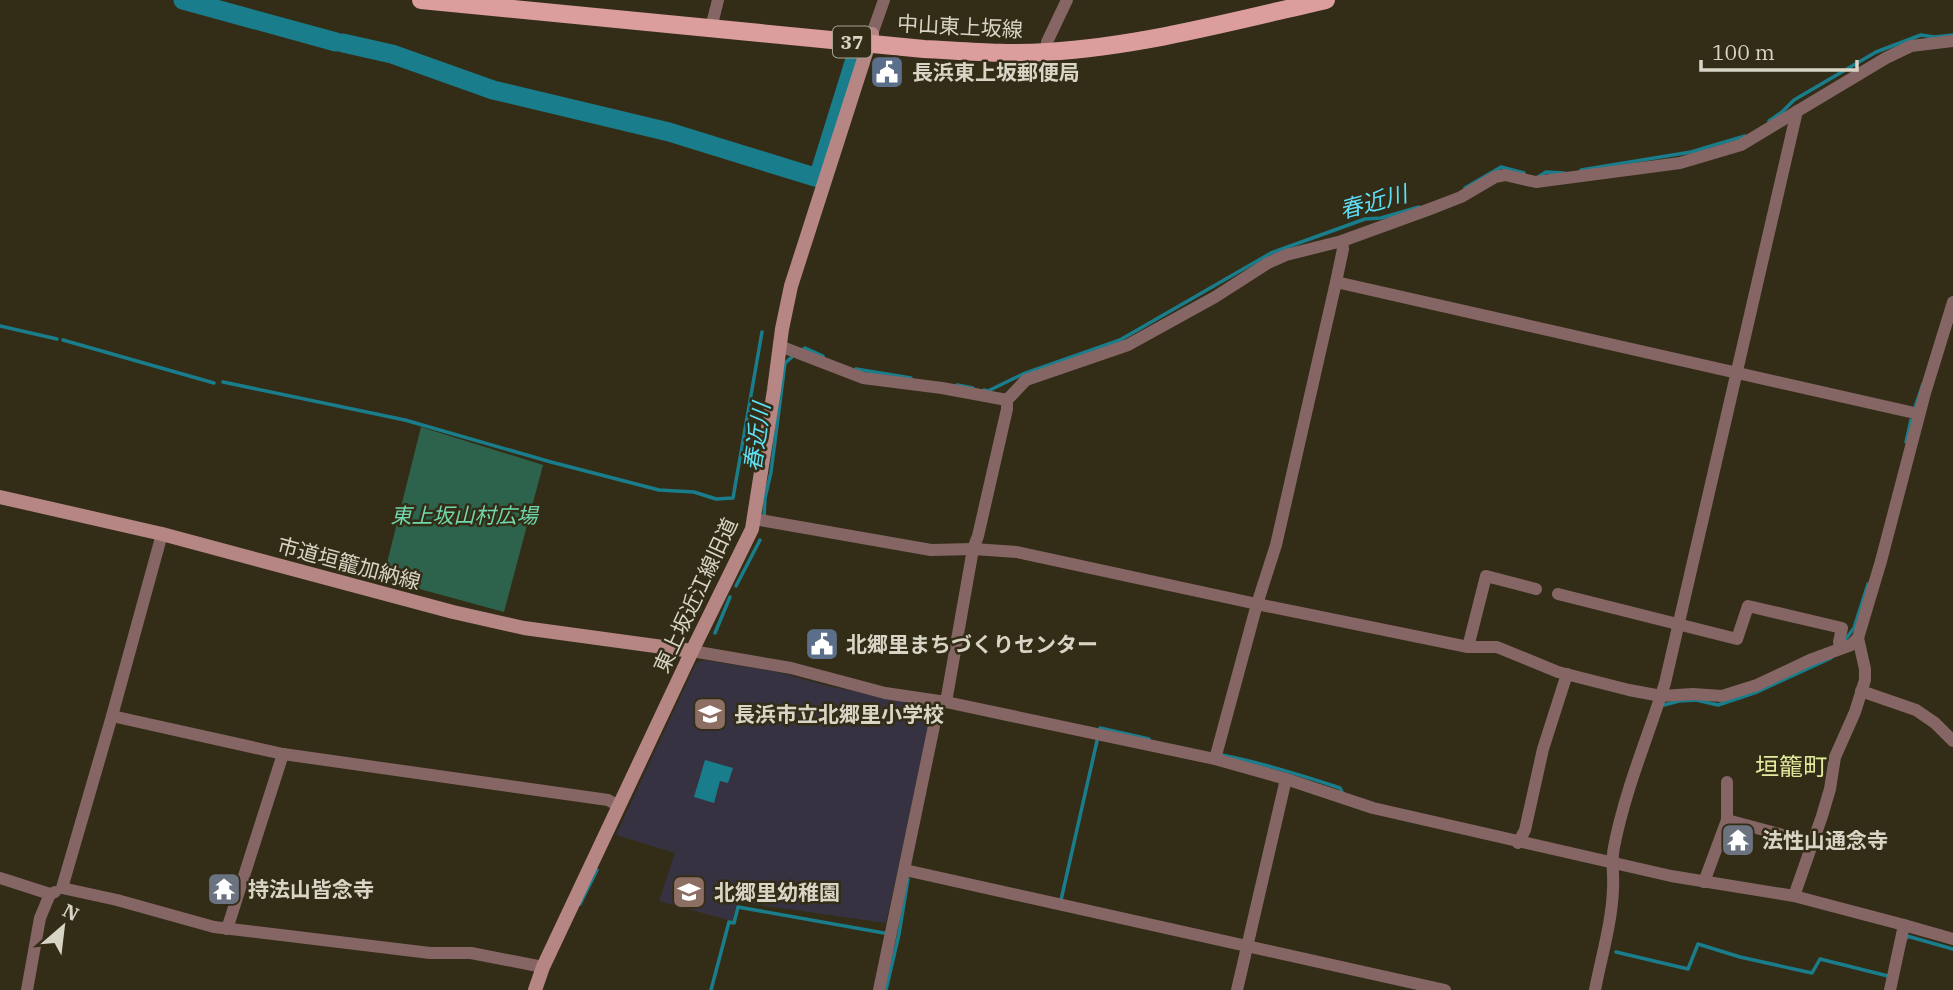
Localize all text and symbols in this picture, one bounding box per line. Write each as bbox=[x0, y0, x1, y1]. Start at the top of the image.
street label: 中山東上坂線 bbox=[896, 9, 1024, 43]
road number: 37 bbox=[833, 26, 871, 58]
scale bar bbox=[1701, 28, 1857, 72]
text: 100 m bbox=[1712, 38, 1775, 66]
public building icon: 長浜東上坂郵便局 bbox=[868, 53, 906, 91]
place label: 長浜東上坂郵便局 bbox=[912, 58, 1080, 86]
water label: 春近川 bbox=[1336, 177, 1413, 224]
water label: 春近川 bbox=[736, 398, 776, 473]
park label: 東上坂山村広場 bbox=[391, 501, 539, 529]
street label: 東上坂近江線旧道 bbox=[647, 513, 743, 677]
street label: 市道垣籠加納線 bbox=[274, 530, 424, 596]
public building icon: 北郷里まちづくりセンター bbox=[803, 625, 841, 663]
place label: 北郷里まちづくりセンター bbox=[846, 630, 1098, 658]
school or university icon: 長浜市立北郷里小学校 bbox=[691, 695, 729, 733]
place label: 長浜市立北郷里小学校 bbox=[734, 700, 944, 728]
district label: 垣籠町 bbox=[1755, 750, 1827, 782]
temple icon: 法性山通念寺 bbox=[1719, 821, 1757, 859]
place label: 法性山通念寺 bbox=[1762, 826, 1888, 854]
temple icon: 持法山皆念寺 bbox=[205, 870, 243, 908]
school or university icon: 北郷里幼稚園 bbox=[670, 873, 708, 911]
place label: 持法山皆念寺 bbox=[248, 875, 374, 903]
place label: 北郷里幼稚園 bbox=[714, 878, 840, 906]
north arrow bbox=[28, 892, 98, 962]
text: N bbox=[59, 898, 83, 926]

